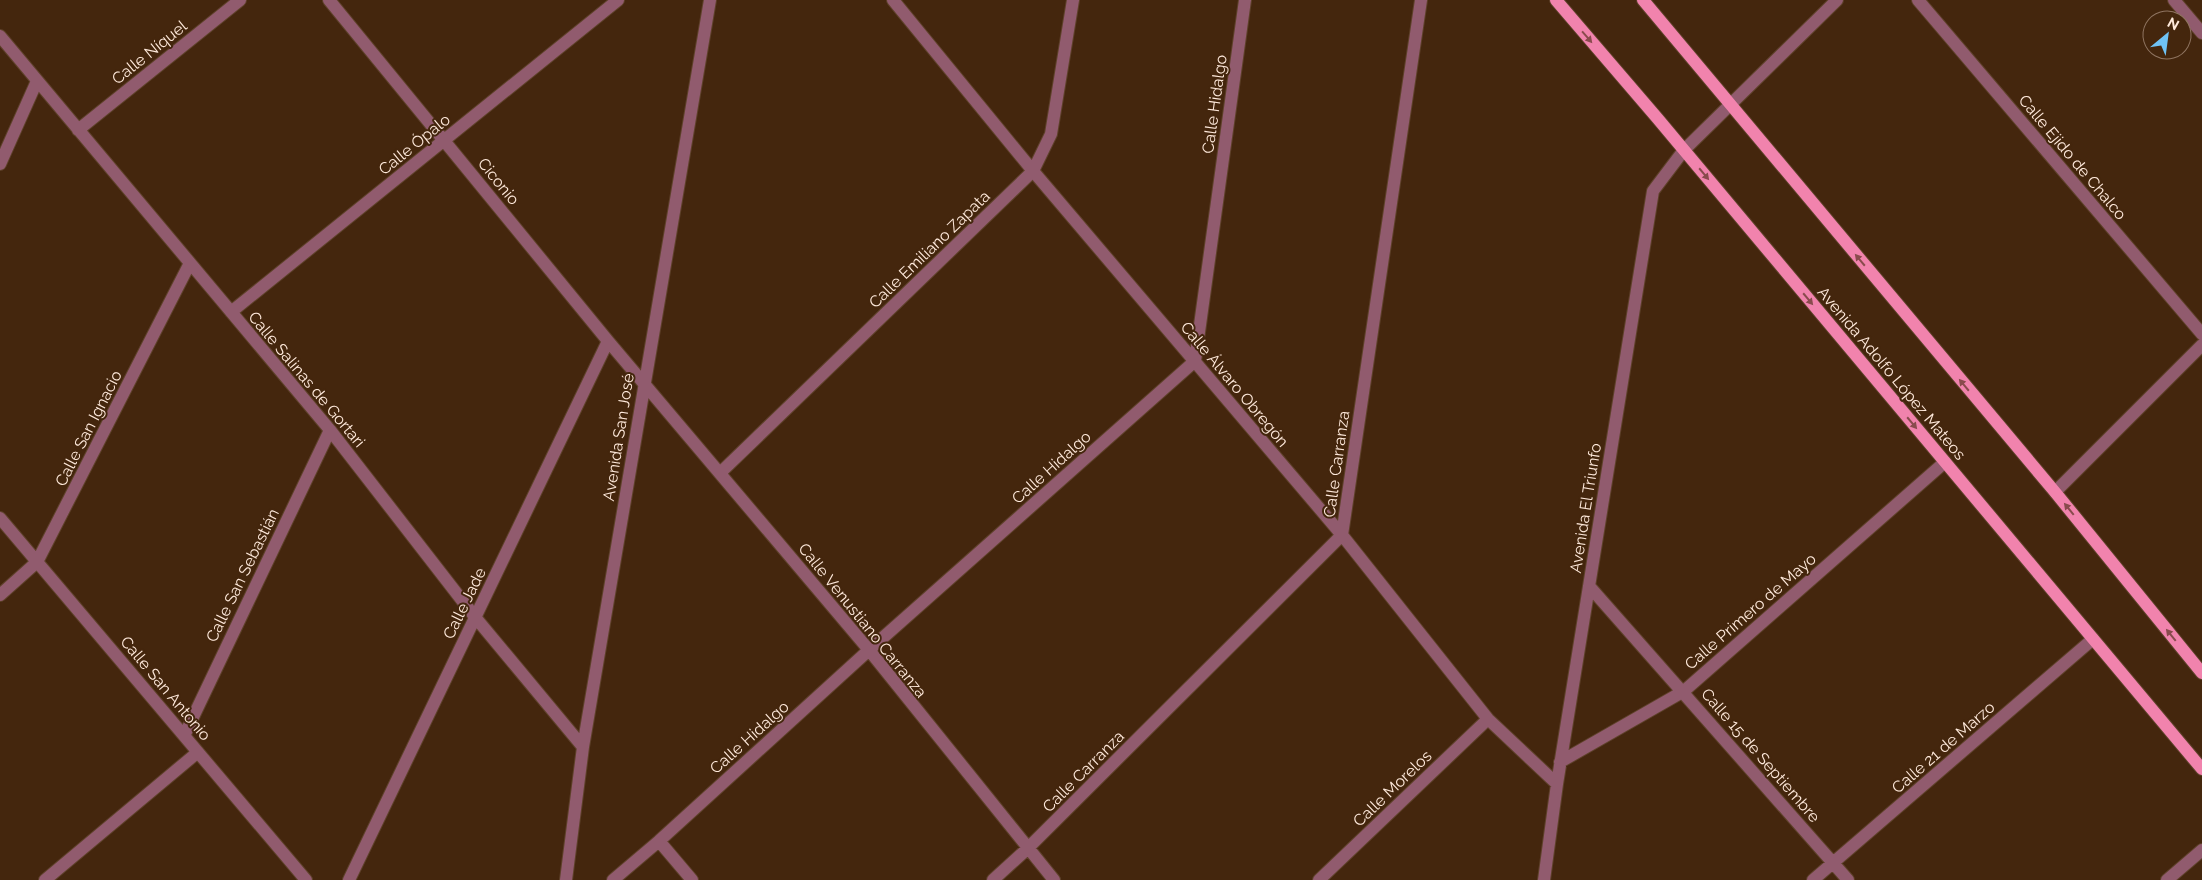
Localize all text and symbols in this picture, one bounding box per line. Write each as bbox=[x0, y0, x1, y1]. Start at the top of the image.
north arrow bbox=[2142, 10, 2192, 60]
text: N bbox=[2165, 14, 2182, 33]
street label: Calle Níquel bbox=[108, 16, 191, 88]
one-way arrow bbox=[1582, 30, 1593, 43]
street label: Calle Hidalgo bbox=[1198, 53, 1231, 155]
street label: Calle Ejido de Chalco bbox=[2015, 91, 2130, 224]
street label: Calle Ópalo bbox=[374, 109, 454, 179]
street label: Ciconio bbox=[474, 154, 523, 209]
one-way arrow bbox=[1698, 168, 1709, 180]
street label: Calle Emiliano Zapata bbox=[865, 187, 994, 312]
one-way arrow bbox=[1854, 254, 1865, 267]
street label: Avenida Adolfo López Mateos bbox=[1814, 283, 1970, 464]
one-way arrow bbox=[1803, 292, 1814, 305]
street label: Calle Salinas de Gortari bbox=[244, 308, 369, 451]
street label: Calle Álvaro Obregón bbox=[1177, 317, 1293, 451]
street label: Calle San Ignacio bbox=[51, 367, 126, 489]
street label: Avenida San José bbox=[599, 372, 638, 502]
one-way arrow bbox=[1959, 378, 1970, 391]
street label: Calle Carranza bbox=[1320, 410, 1353, 519]
one-way arrow bbox=[1907, 417, 1918, 430]
street label: Calle Hidalgo bbox=[1008, 427, 1095, 508]
street label: Avenida El Triunfo bbox=[1566, 442, 1605, 574]
one-way arrow bbox=[2063, 503, 2074, 516]
street label: Calle San Sebastián bbox=[202, 505, 283, 645]
street label: Calle Venustiano Carranza bbox=[794, 539, 931, 701]
street label: Calle Primero de Mayo bbox=[1681, 549, 1820, 674]
street label: Calle Jade bbox=[439, 564, 490, 642]
one-way arrow bbox=[2166, 629, 2177, 642]
street label: Calle San Antonio bbox=[116, 632, 215, 744]
street label: Calle 15 de Septiembre bbox=[1697, 684, 1824, 826]
street label: Calle Hidalgo bbox=[706, 697, 793, 778]
street label: Calle 21 de Marzo bbox=[1888, 698, 1999, 797]
street label: Calle Carranza bbox=[1039, 727, 1128, 816]
street label: Calle Morelos bbox=[1349, 746, 1436, 830]

